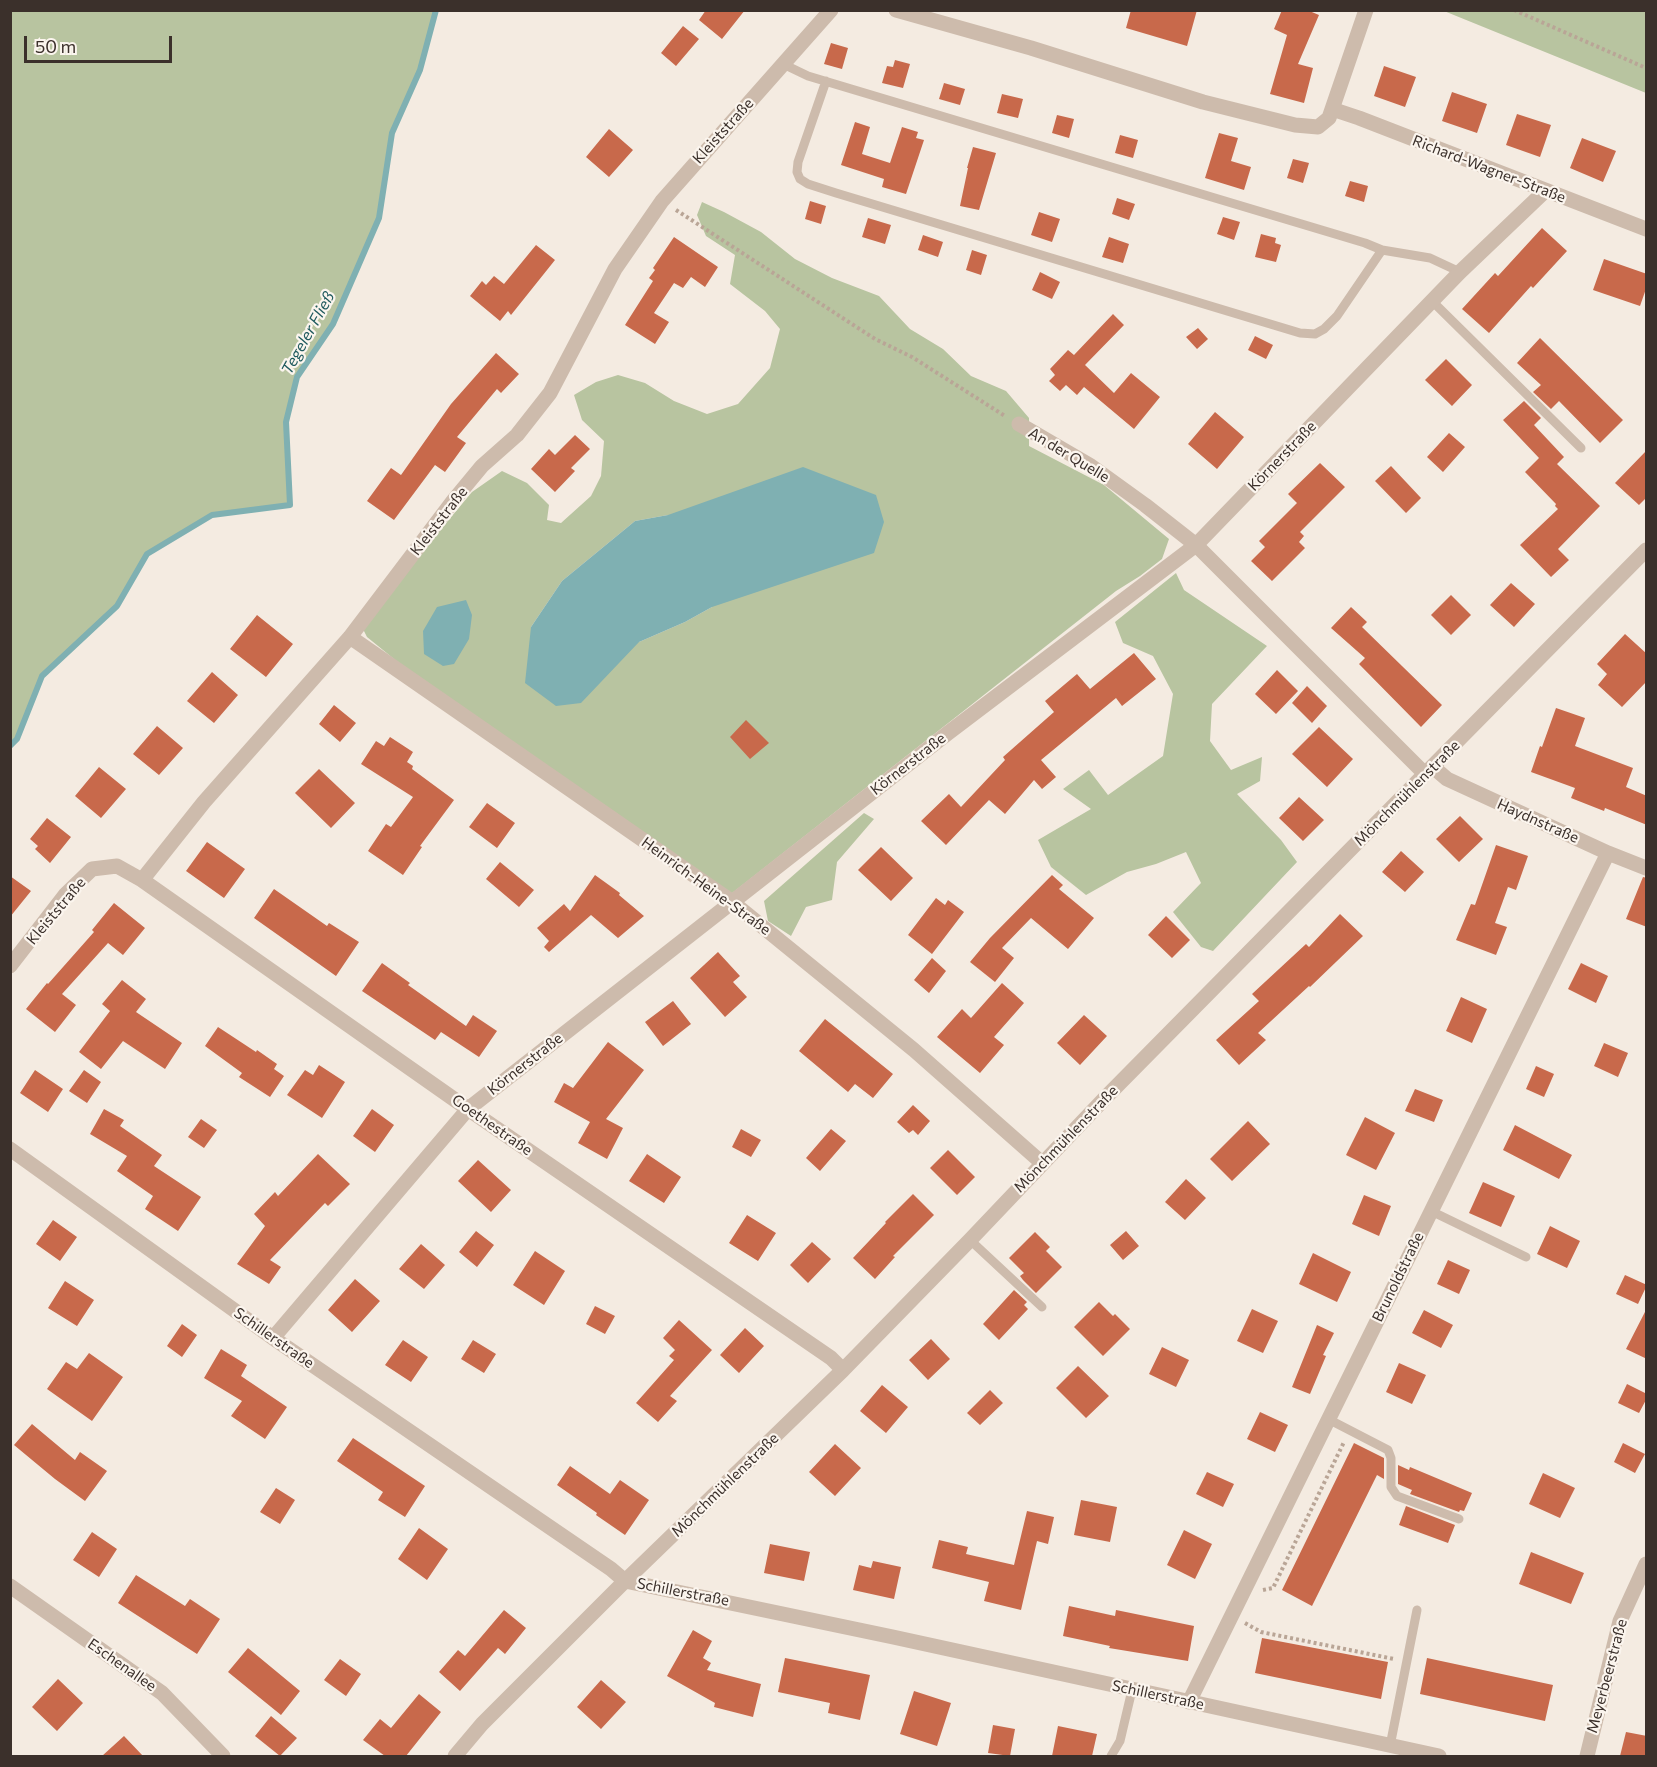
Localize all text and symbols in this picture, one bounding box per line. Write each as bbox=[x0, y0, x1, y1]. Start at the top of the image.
scale bar bbox=[27, 24, 176, 62]
text: 50 m bbox=[35, 35, 76, 57]
street label: Kleiststraße bbox=[689, 94, 757, 168]
street label: Richard-Wagner-Straße bbox=[1410, 131, 1568, 207]
water label: Tegeler Fließ bbox=[277, 288, 339, 378]
street label: Körnerstraße bbox=[1244, 417, 1320, 495]
street label: An der Quelle bbox=[1025, 424, 1113, 486]
street label: Kleiststraße bbox=[407, 483, 471, 559]
street label: Körnerstraße bbox=[867, 729, 949, 799]
street label: Mönchmühlenstraße bbox=[1350, 736, 1464, 850]
street label: Haydnstraße bbox=[1494, 795, 1582, 847]
street label: Heinrich-Heine-Straße bbox=[638, 833, 774, 939]
street label: Kleiststraße bbox=[23, 874, 89, 948]
street label: Körnerstraße bbox=[484, 1029, 566, 1099]
street label: Mönchmühlenstraße bbox=[1010, 1082, 1122, 1196]
street label: Goethestraße bbox=[448, 1091, 536, 1159]
street label: Brunoldstraße bbox=[1368, 1229, 1428, 1325]
street label: Schillerstraße bbox=[231, 1304, 317, 1372]
street label: Mönchmühlenstraße bbox=[668, 1429, 782, 1541]
street label: Schillerstraße bbox=[635, 1574, 731, 1610]
street label: Meyerbeerstraße bbox=[1583, 1617, 1631, 1735]
street label: Eschenallee bbox=[84, 1635, 160, 1695]
street label: Schillerstraße bbox=[1110, 1676, 1206, 1714]

